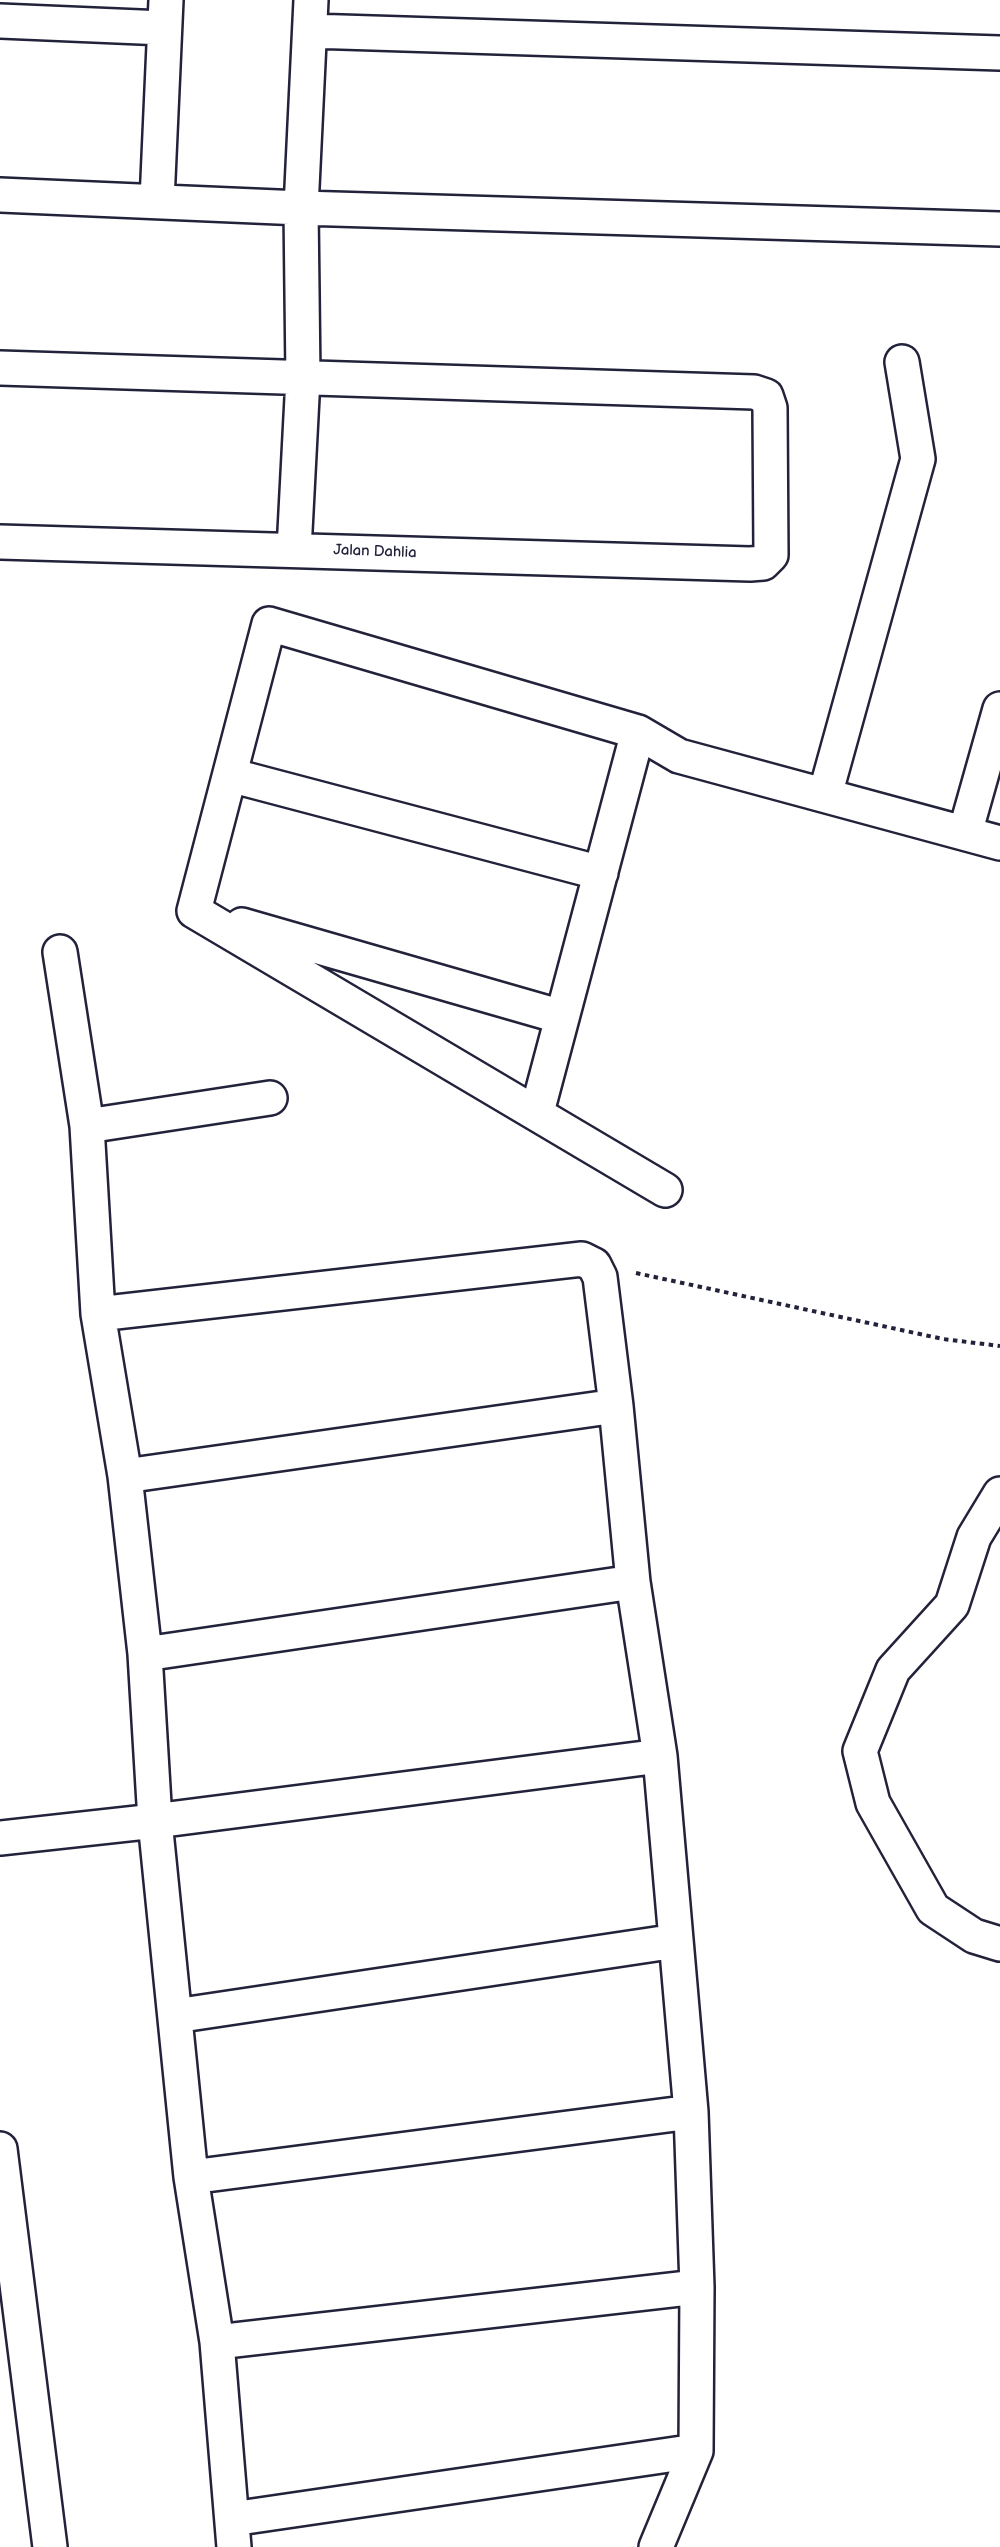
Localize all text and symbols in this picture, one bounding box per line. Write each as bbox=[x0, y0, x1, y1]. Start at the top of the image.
street label: Jalan Dahlia bbox=[333, 542, 417, 562]

